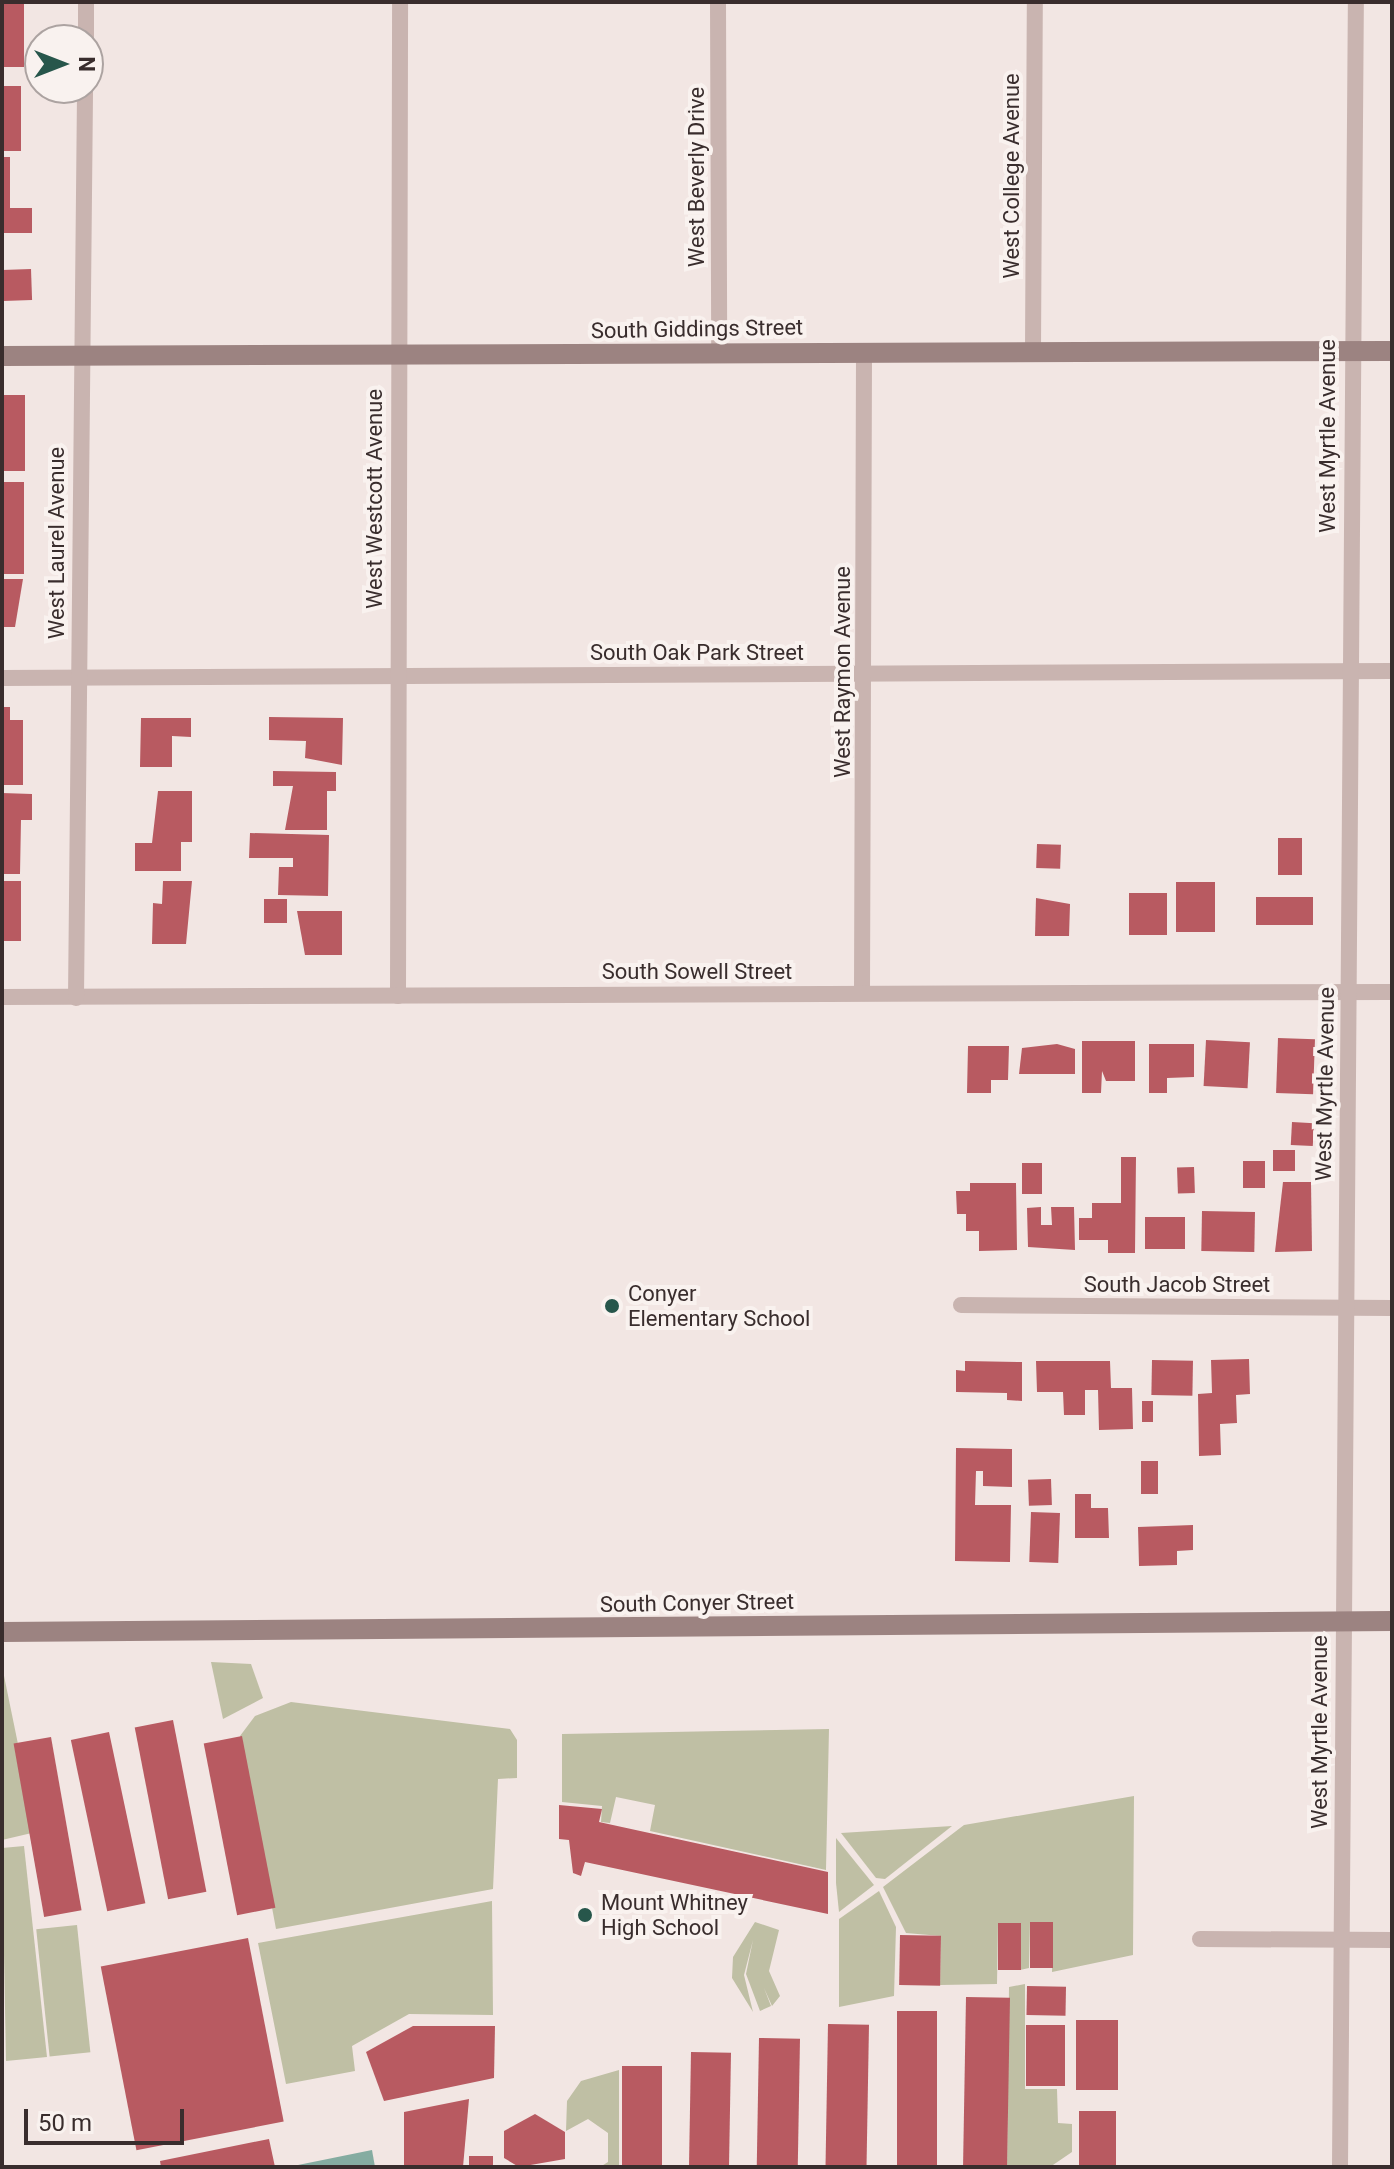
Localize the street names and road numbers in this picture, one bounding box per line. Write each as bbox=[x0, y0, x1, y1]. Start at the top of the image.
street label: West College Avenue bbox=[999, 73, 1025, 279]
street label: West Beverly Drive bbox=[684, 87, 710, 267]
street label: South Giddings Street bbox=[591, 314, 803, 344]
street label: West Myrtle Avenue bbox=[1315, 339, 1341, 533]
street label: West Westcott Avenue bbox=[362, 389, 388, 609]
street label: West Laurel Avenue bbox=[44, 447, 70, 639]
street label: West Raymon Avenue bbox=[830, 566, 856, 778]
street label: South Oak Park Street bbox=[590, 640, 804, 666]
street label: South Sowell Street bbox=[602, 959, 792, 985]
street label: West Myrtle Avenue bbox=[1310, 987, 1340, 1181]
street label: South Jacob Street bbox=[1084, 1272, 1270, 1298]
street label: South Conyer Street bbox=[600, 1588, 794, 1618]
street label: West Myrtle Avenue bbox=[1307, 1635, 1333, 1829]

